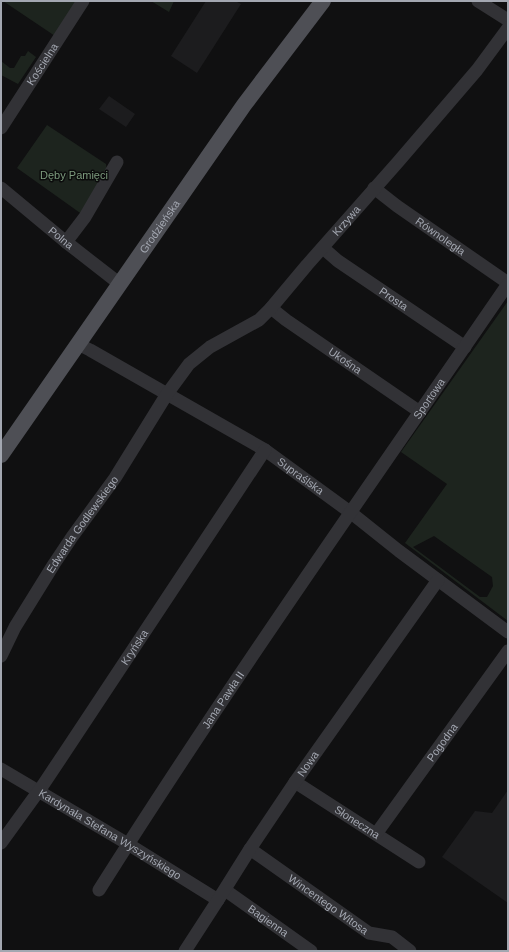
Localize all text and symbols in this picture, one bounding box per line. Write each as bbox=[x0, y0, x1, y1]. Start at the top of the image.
street label: Kościelna bbox=[24, 40, 61, 87]
park label: Dęby Pamięci bbox=[40, 169, 108, 181]
street label: Grodzieńska bbox=[137, 197, 183, 255]
street label: Krzywa bbox=[330, 202, 363, 238]
street label: Równoległa bbox=[413, 215, 468, 258]
street label: Polna bbox=[46, 224, 76, 252]
street label: Prosta bbox=[377, 285, 411, 313]
street label: Ukośna bbox=[326, 345, 365, 377]
street label: Sportowa bbox=[411, 375, 448, 421]
street label: Supraślska bbox=[275, 455, 327, 497]
street label: Edwarda Godlewskiego bbox=[44, 474, 120, 575]
street label: Kryńska bbox=[118, 627, 151, 667]
street label: Jana Pawła II bbox=[200, 669, 246, 731]
street label: Pogodna bbox=[424, 720, 460, 764]
street label: Nowa bbox=[295, 748, 321, 779]
street label: Kardynała Stefana Wyszyńskiego bbox=[37, 787, 183, 882]
street label: Słoneczna bbox=[332, 803, 383, 842]
street label: Wincentego Witosa bbox=[286, 872, 371, 937]
street label: Bagienna bbox=[246, 902, 291, 940]

